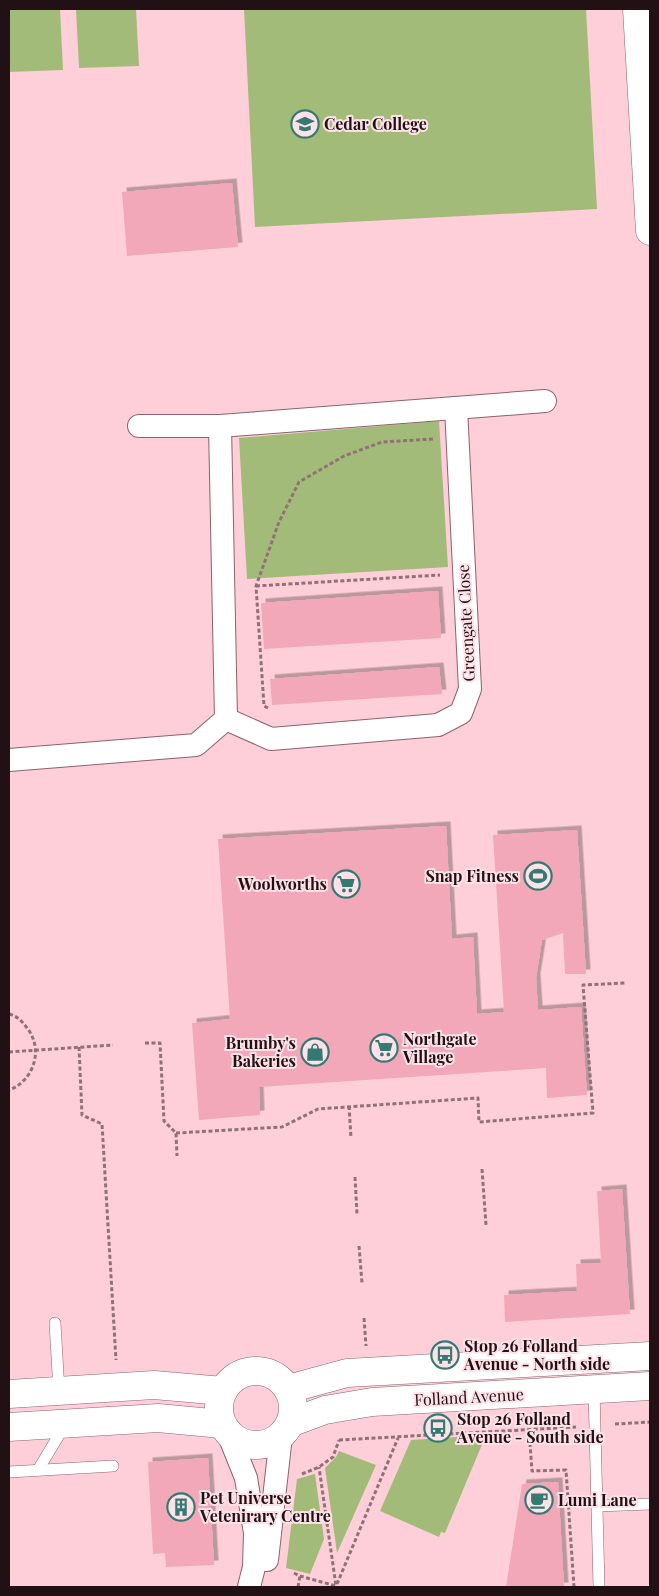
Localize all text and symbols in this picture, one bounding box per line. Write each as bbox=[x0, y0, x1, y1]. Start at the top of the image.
school or university icon: Cedar College bbox=[290, 109, 320, 139]
place label: Cedar College bbox=[324, 113, 427, 134]
street label: Greengate Close bbox=[452, 564, 479, 682]
sports icon: Snap Fitness bbox=[523, 861, 553, 891]
place label: Snap Fitness bbox=[425, 865, 519, 886]
supermarket icon: Woolworths bbox=[331, 869, 361, 899]
place label: Woolworths bbox=[237, 873, 327, 894]
place label: Northgate Village bbox=[402, 1028, 477, 1067]
place label: Brumby's Bakeries bbox=[226, 1032, 296, 1071]
supermarket icon: Northgate Village bbox=[369, 1033, 399, 1063]
shop icon: Brumby's Bakeries bbox=[300, 1037, 330, 1067]
place label: Stop 26 Folland Avenue - North side bbox=[463, 1335, 610, 1374]
bus stop icon: Stop 26 Folland Avenue - North side bbox=[430, 1340, 460, 1370]
street label: Folland Avenue bbox=[414, 1383, 524, 1410]
place label: Stop 26 Folland Avenue - South side bbox=[456, 1408, 604, 1447]
bus stop icon: Stop 26 Folland Avenue - South side bbox=[423, 1413, 453, 1443]
cafe icon: Lumi Lane bbox=[524, 1485, 554, 1515]
place label: Pet Universe Vetenirary Centre bbox=[199, 1487, 331, 1526]
place label: Lumi Lane bbox=[558, 1489, 637, 1510]
building icon: Pet Universe Vetenirary Centre bbox=[166, 1492, 196, 1522]

